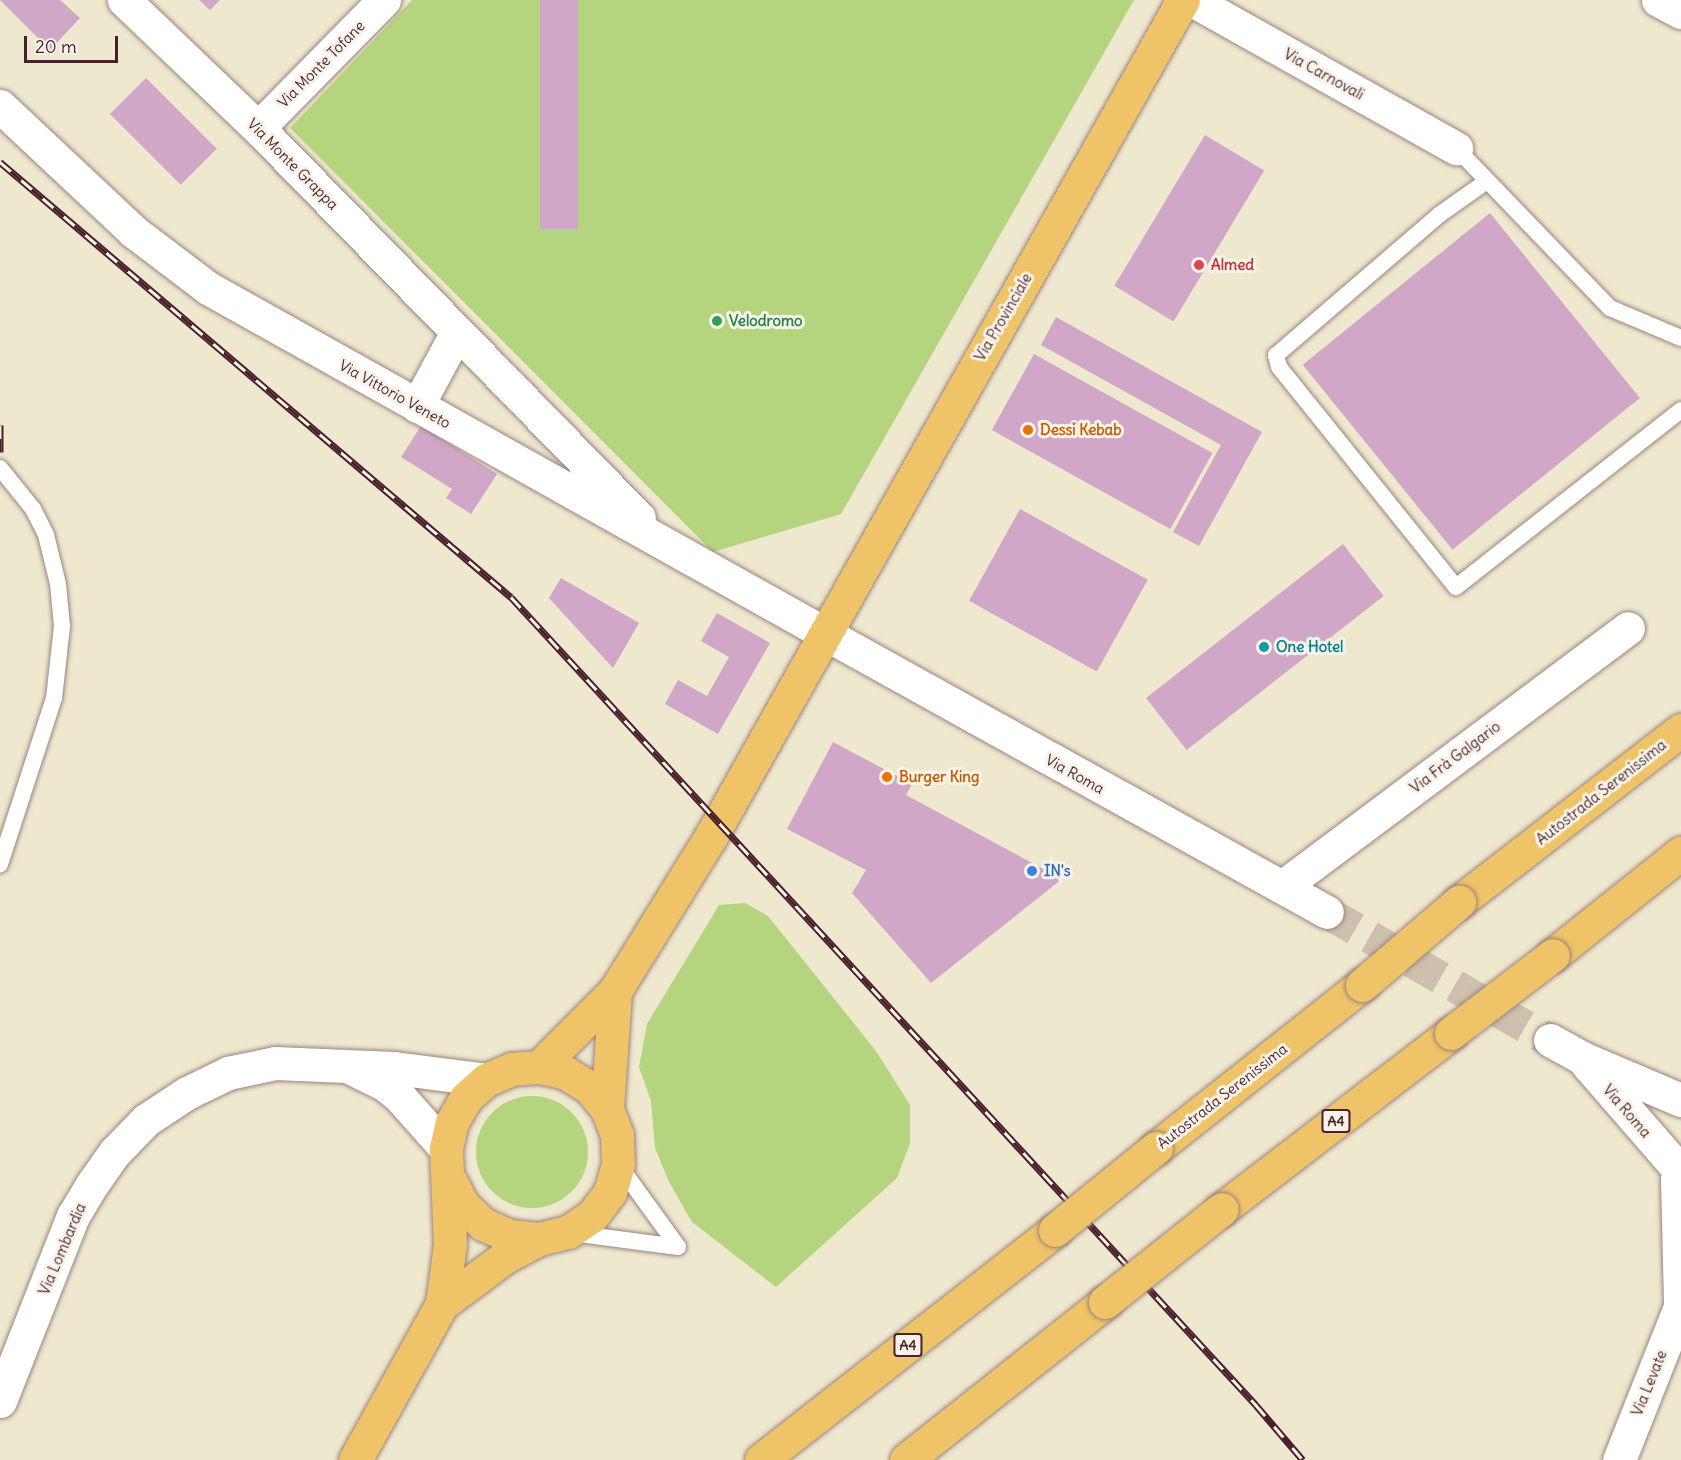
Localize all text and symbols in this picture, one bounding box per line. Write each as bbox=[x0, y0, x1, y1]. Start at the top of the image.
street label: Via Monte Tofane bbox=[274, 17, 368, 111]
scale bar bbox=[27, 24, 122, 62]
text: 20 m bbox=[35, 35, 77, 58]
street label: Via Carnovali bbox=[1281, 45, 1367, 103]
street label: Via Monte Grappa bbox=[244, 115, 342, 213]
place label: Almed bbox=[1211, 256, 1254, 274]
marker: Almed bbox=[1192, 258, 1206, 272]
street label: Via Provinciale bbox=[971, 270, 1035, 364]
place label: Velodromo bbox=[729, 312, 802, 330]
marker: Velodromo bbox=[710, 314, 724, 328]
street label: Via Vittorio Veneto bbox=[336, 356, 454, 432]
place label: Dessi Kebab bbox=[1040, 421, 1121, 439]
marker: Dessi Kebab bbox=[1021, 423, 1035, 437]
place label: One Hotel bbox=[1276, 638, 1343, 656]
marker: One Hotel bbox=[1257, 640, 1271, 654]
street label: Via Frà Galgario bbox=[1406, 717, 1504, 797]
street label: Autostrada Serenissima bbox=[1532, 736, 1670, 848]
street label: Via Roma bbox=[1042, 751, 1108, 797]
place label: Burger King bbox=[899, 768, 979, 786]
marker: Burger King bbox=[880, 770, 894, 784]
place label: IN's bbox=[1044, 862, 1071, 880]
marker: IN's bbox=[1025, 864, 1039, 878]
street label: Autostrada Serenissima bbox=[1153, 1040, 1291, 1152]
street label: Via Roma bbox=[1599, 1081, 1655, 1141]
road number: A4 bbox=[1321, 1110, 1351, 1132]
street label: Via Lombardia bbox=[35, 1200, 89, 1298]
road number: A4 bbox=[893, 1334, 923, 1356]
street label: Via Levate bbox=[1628, 1347, 1670, 1419]

